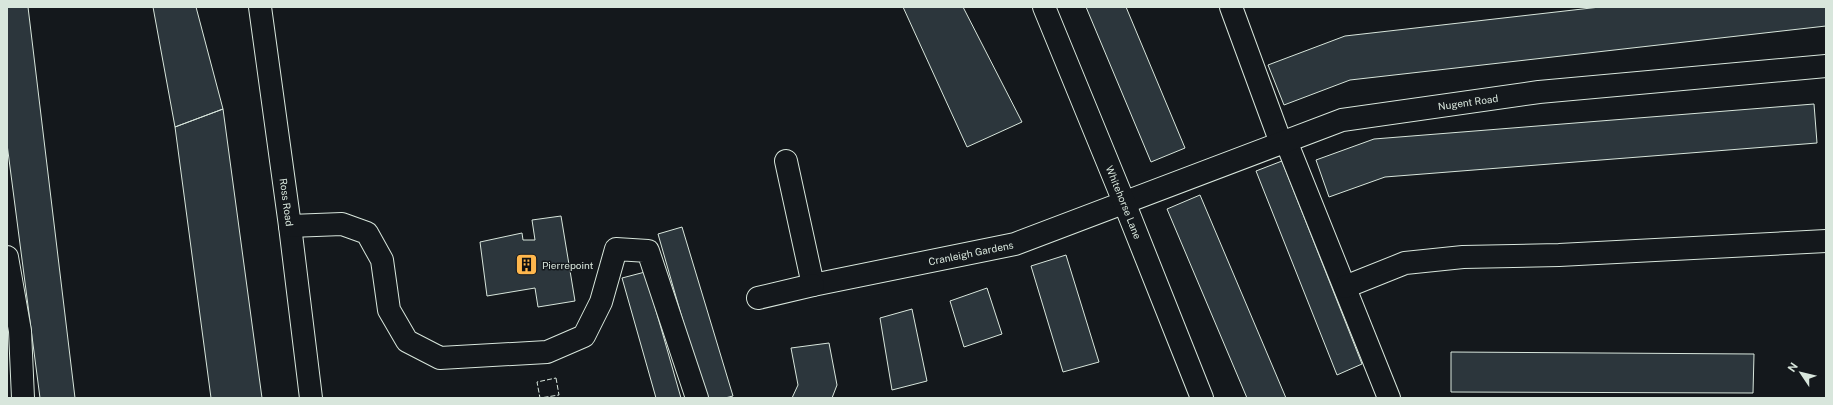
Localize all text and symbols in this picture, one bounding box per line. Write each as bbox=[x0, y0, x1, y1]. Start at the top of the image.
street label: Nugent Road bbox=[1437, 92, 1499, 112]
street label: Whitehorse Lane bbox=[1104, 164, 1144, 241]
street label: Ross Road bbox=[278, 177, 296, 227]
street label: Cranleigh Gardens bbox=[927, 238, 1014, 267]
building icon: Pierrepoint bbox=[513, 252, 539, 278]
place label: Pierrepoint bbox=[542, 259, 594, 271]
north arrow bbox=[1781, 353, 1821, 393]
text: N bbox=[1785, 360, 1800, 374]

